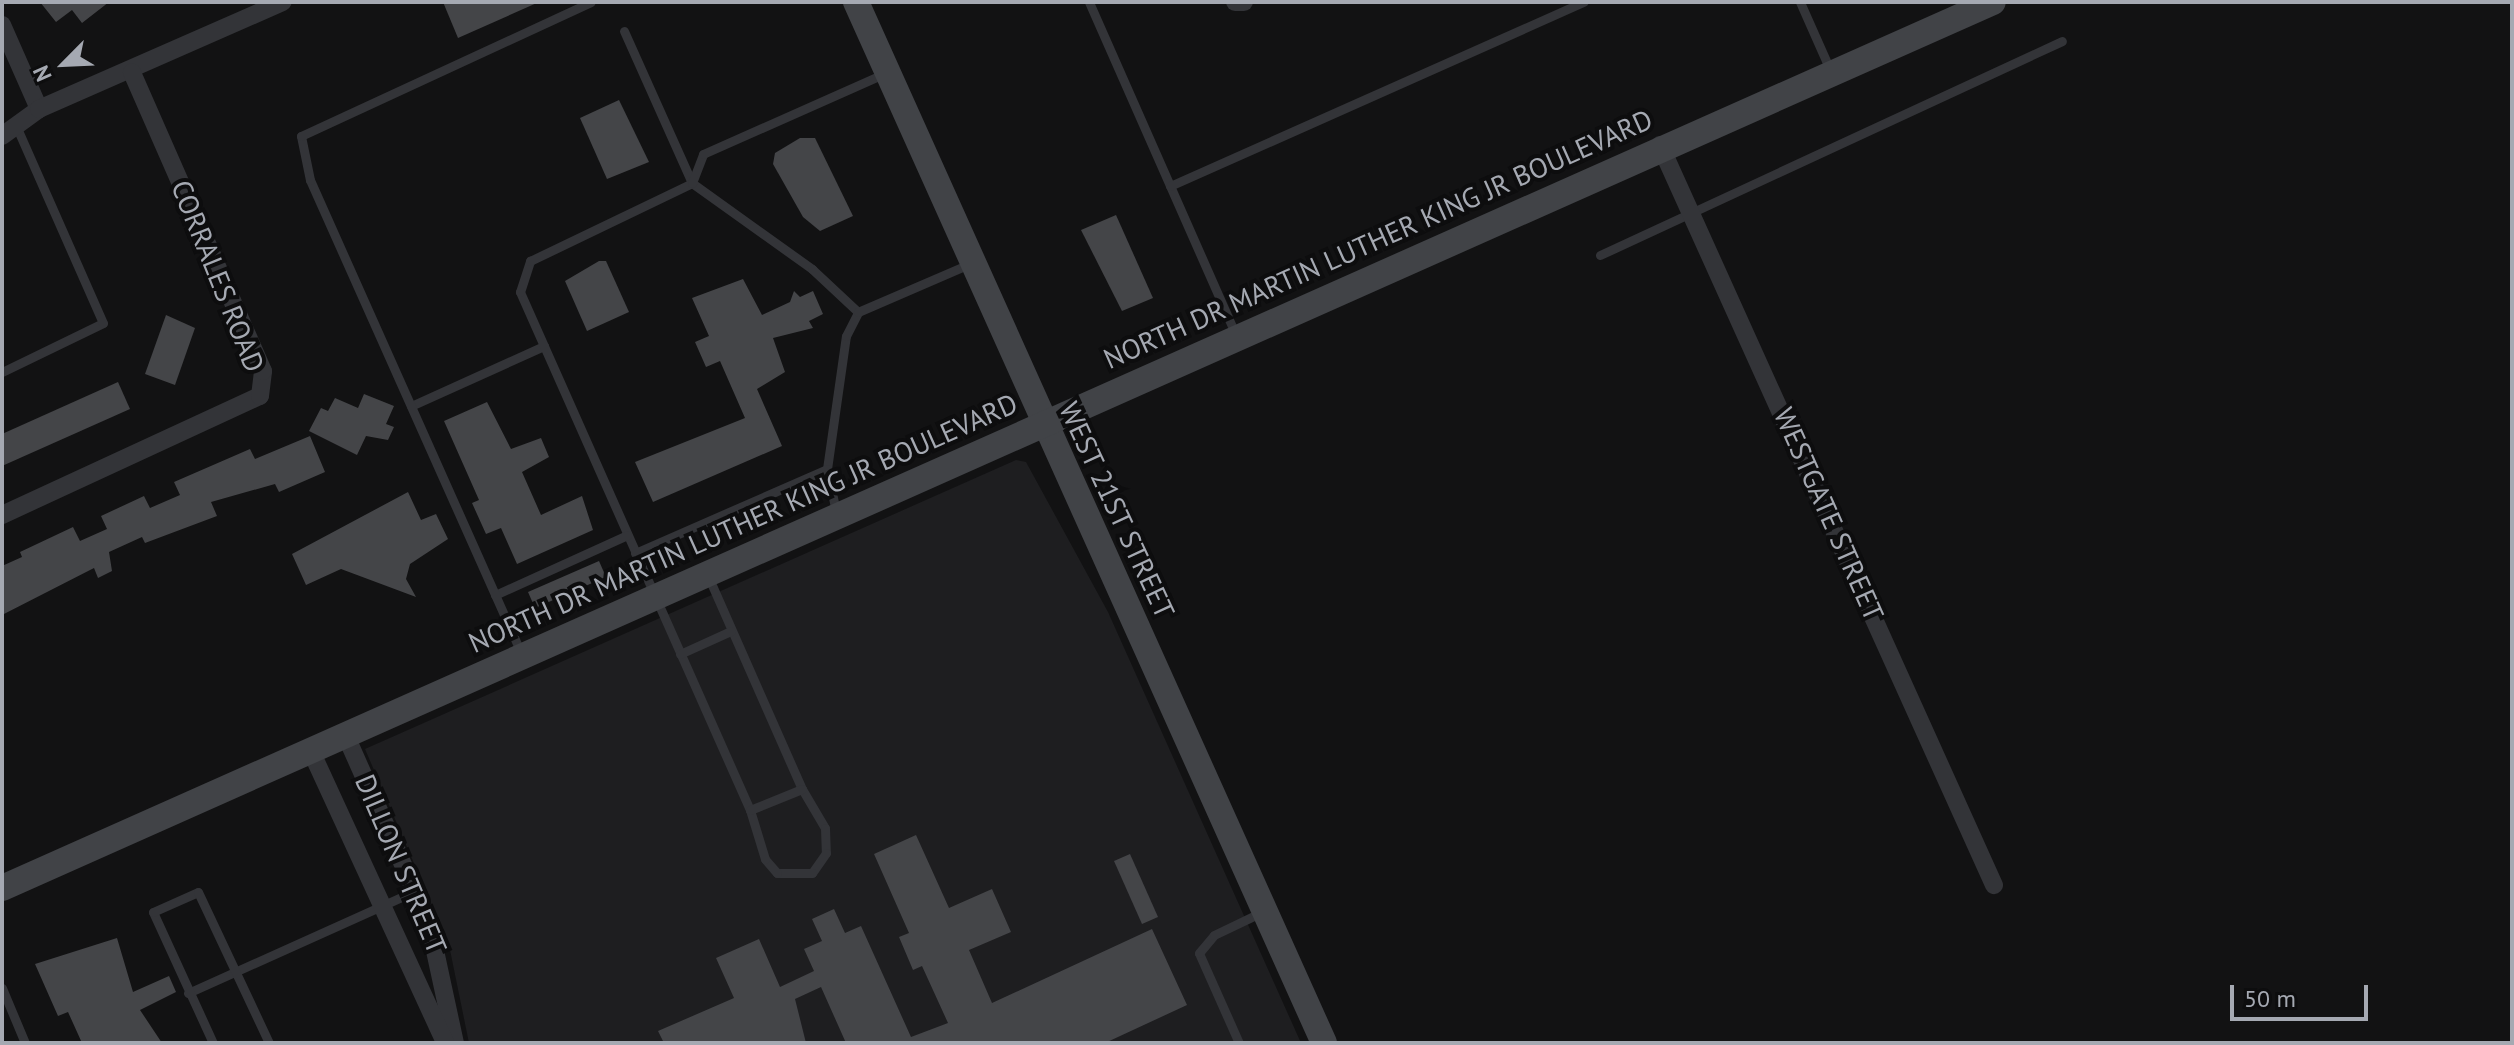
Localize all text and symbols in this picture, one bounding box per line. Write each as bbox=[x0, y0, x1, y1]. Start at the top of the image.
north arrow bbox=[24, 24, 104, 104]
text: N bbox=[26, 61, 58, 86]
street label: NORTH DR MARTIN LUTHER KING JR BOULEVARD bbox=[1098, 102, 1658, 376]
street label: CORRALES ROAD bbox=[164, 175, 272, 377]
street label: NORTH DR MARTIN LUTHER KING JR BOULEVARD bbox=[463, 386, 1023, 660]
street label: WEST 21ST STREET bbox=[1052, 395, 1182, 625]
street label: WESTGATE STREET bbox=[1767, 402, 1891, 626]
street label: DILLON STREET bbox=[348, 769, 454, 959]
scale bar bbox=[2234, 969, 2372, 1019]
text: 50 m bbox=[2244, 983, 2296, 1014]

